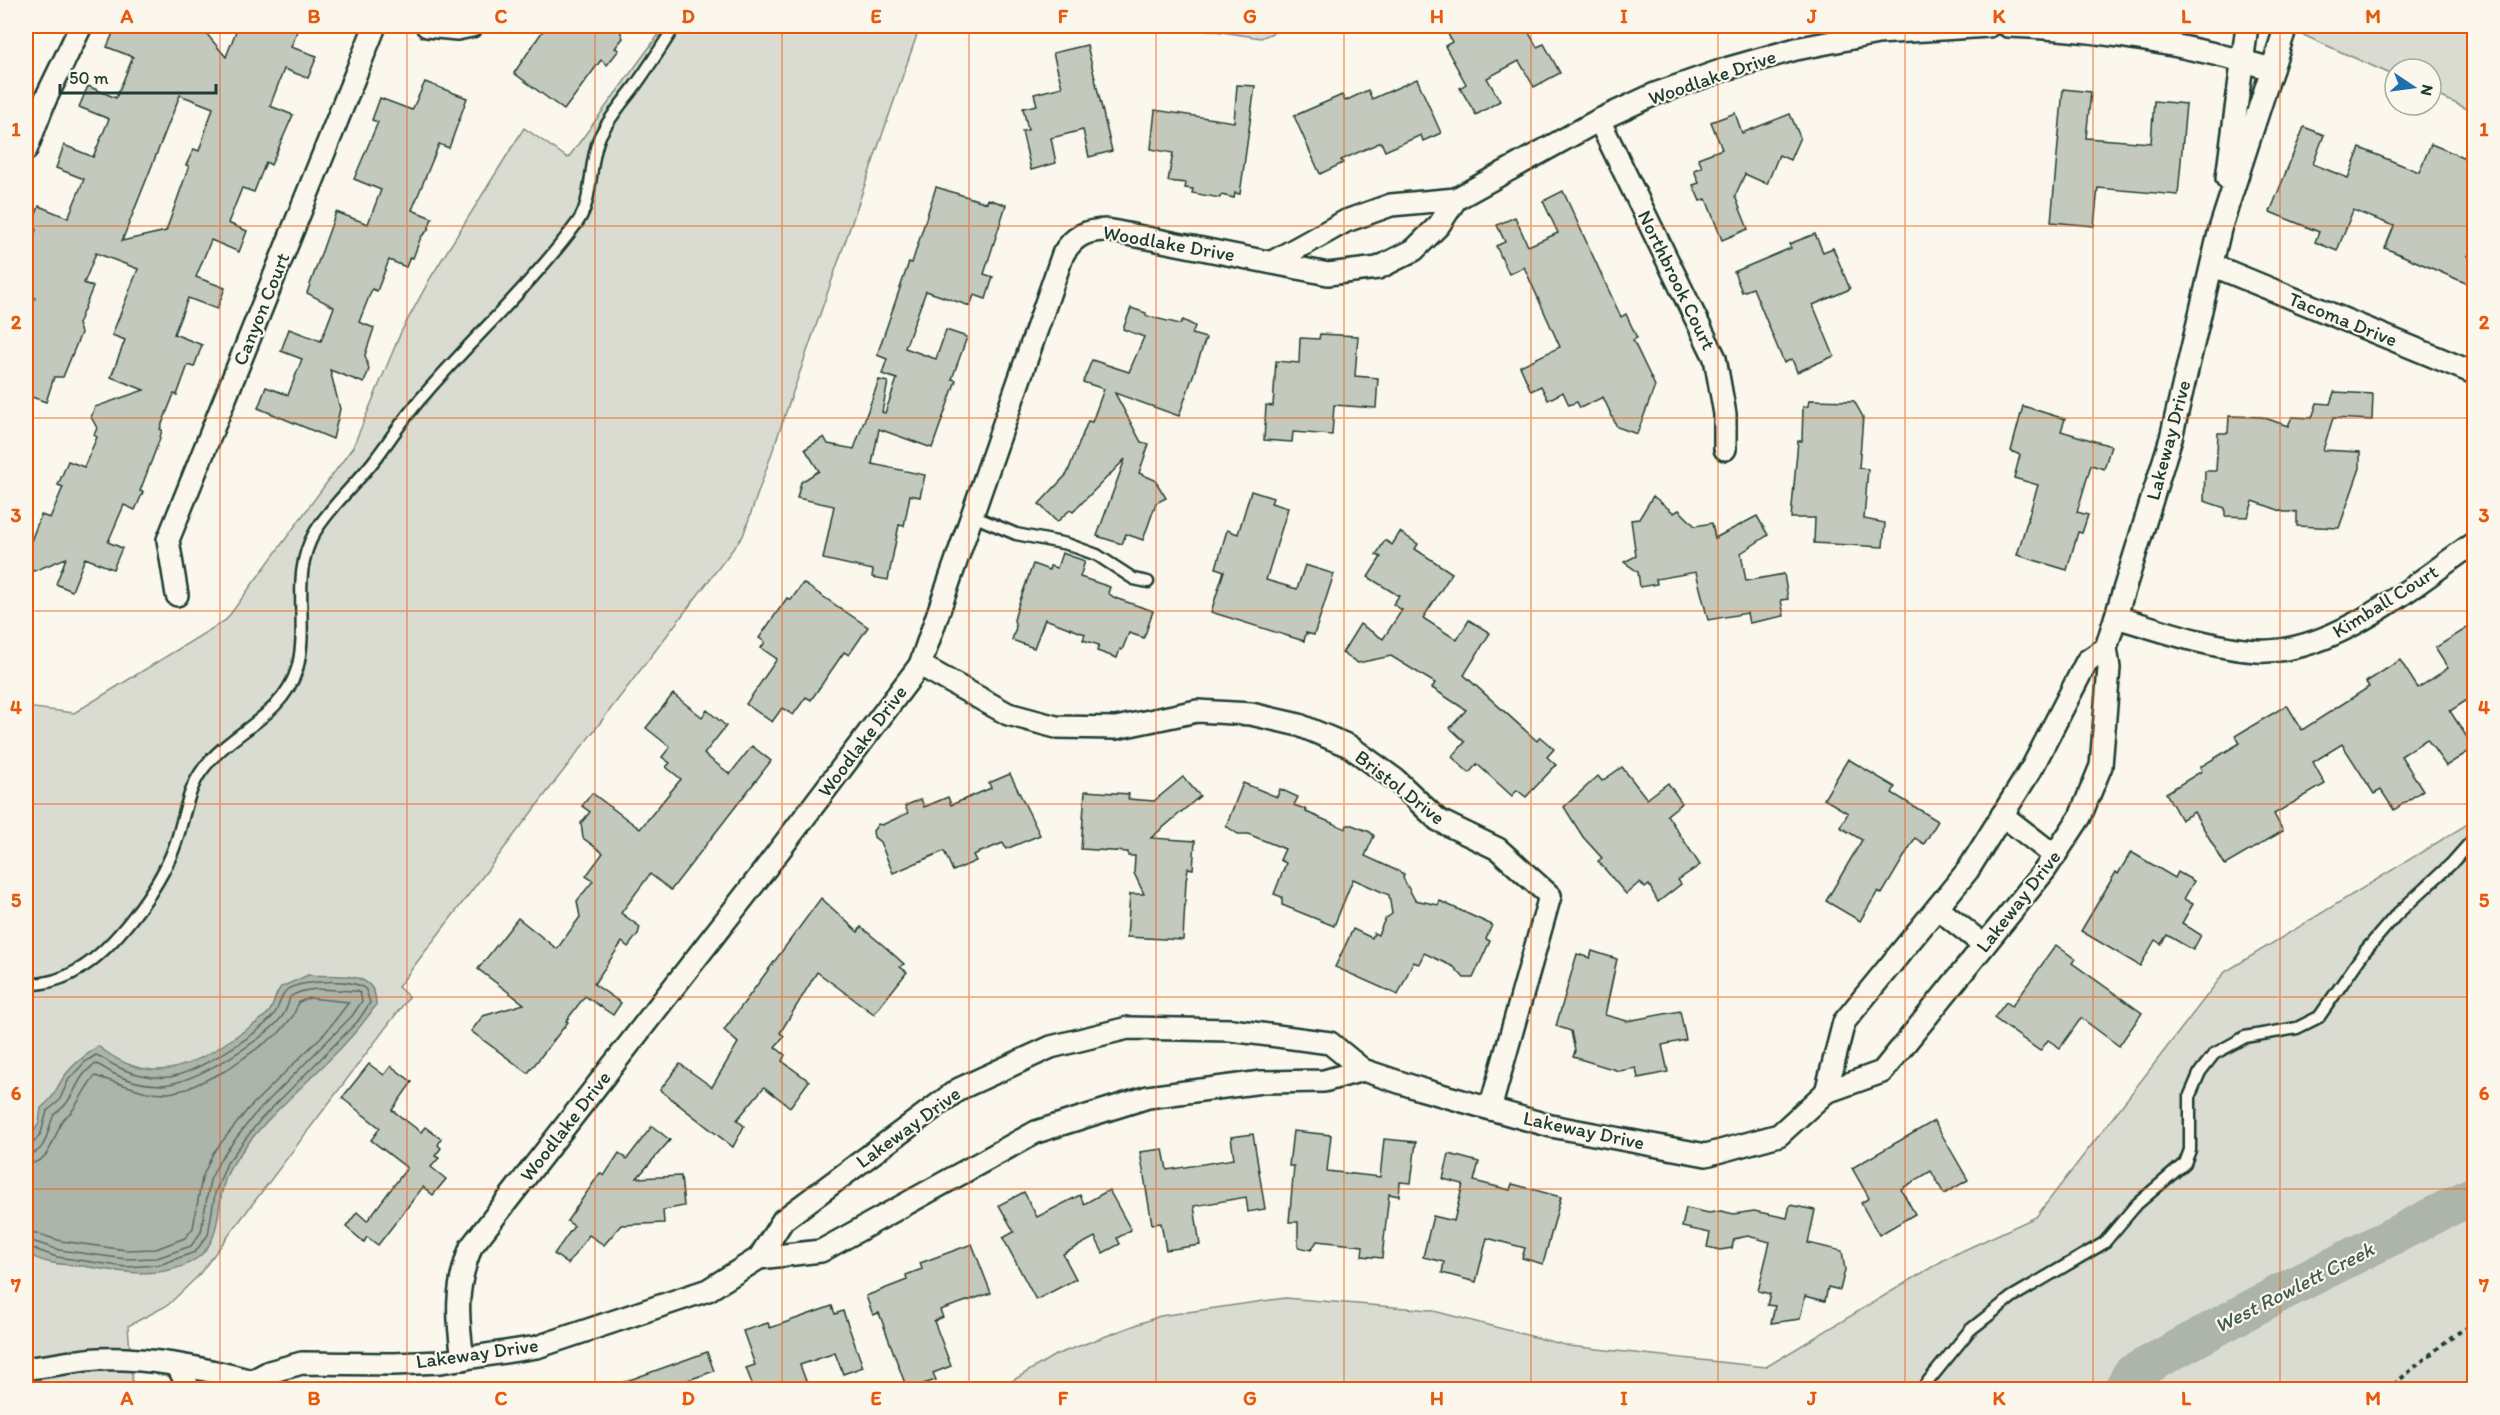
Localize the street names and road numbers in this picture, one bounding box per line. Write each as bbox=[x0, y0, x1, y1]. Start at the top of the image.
street label: Woodlake Drive bbox=[1645, 44, 1779, 110]
street label: Northbrook Court bbox=[1633, 206, 1721, 354]
street label: Woodlake Drive bbox=[1101, 220, 1237, 266]
street label: Canyon Court bbox=[227, 249, 295, 369]
street label: Tacoma Drive bbox=[2285, 286, 2401, 352]
street label: Lakeway Drive bbox=[2140, 377, 2196, 503]
street label: Kimball Court bbox=[2328, 559, 2442, 643]
street label: Woodlake Drive bbox=[812, 680, 912, 802]
street label: Bristol Drive bbox=[1350, 744, 1450, 830]
street label: Lakeway Drive bbox=[1971, 845, 2065, 957]
street label: Woodlake Drive bbox=[514, 1066, 616, 1186]
street label: Lakeway Drive bbox=[851, 1081, 965, 1173]
street label: Lakeway Drive bbox=[1521, 1105, 1647, 1155]
street label: Lakeway Drive bbox=[414, 1333, 540, 1373]

